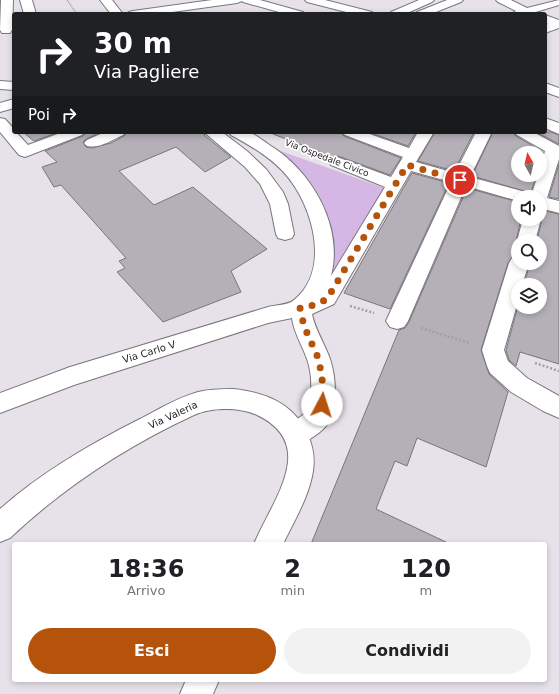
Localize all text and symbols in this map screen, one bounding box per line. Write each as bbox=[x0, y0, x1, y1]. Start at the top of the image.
text: 30 m bbox=[94, 27, 172, 60]
icon: right bbox=[28, 28, 80, 80]
text: Via Pagliere bbox=[94, 61, 199, 82]
icon: right bbox=[58, 104, 80, 126]
text: Poi bbox=[28, 106, 50, 124]
street label: Via Ospedale Civico bbox=[284, 137, 371, 179]
north arrow bbox=[511, 146, 547, 182]
map controls bbox=[511, 146, 547, 314]
pin bbox=[443, 163, 477, 197]
icon: arrive bbox=[449, 169, 471, 191]
button: sound bbox=[511, 190, 547, 226]
button: search bbox=[511, 234, 547, 270]
button: layers bbox=[511, 278, 547, 314]
street label: Via Carlo V bbox=[121, 339, 177, 365]
position arrow bbox=[301, 384, 343, 426]
street label: Via Valeria bbox=[147, 399, 199, 431]
text: 18:36 bbox=[108, 555, 184, 583]
text: 2 bbox=[284, 555, 301, 583]
text: 120 bbox=[401, 555, 451, 583]
text: Arrivo bbox=[127, 583, 166, 598]
text: min bbox=[280, 583, 305, 598]
text: m bbox=[420, 583, 432, 598]
button: Esci bbox=[28, 628, 276, 674]
button: Condividi bbox=[284, 628, 531, 674]

